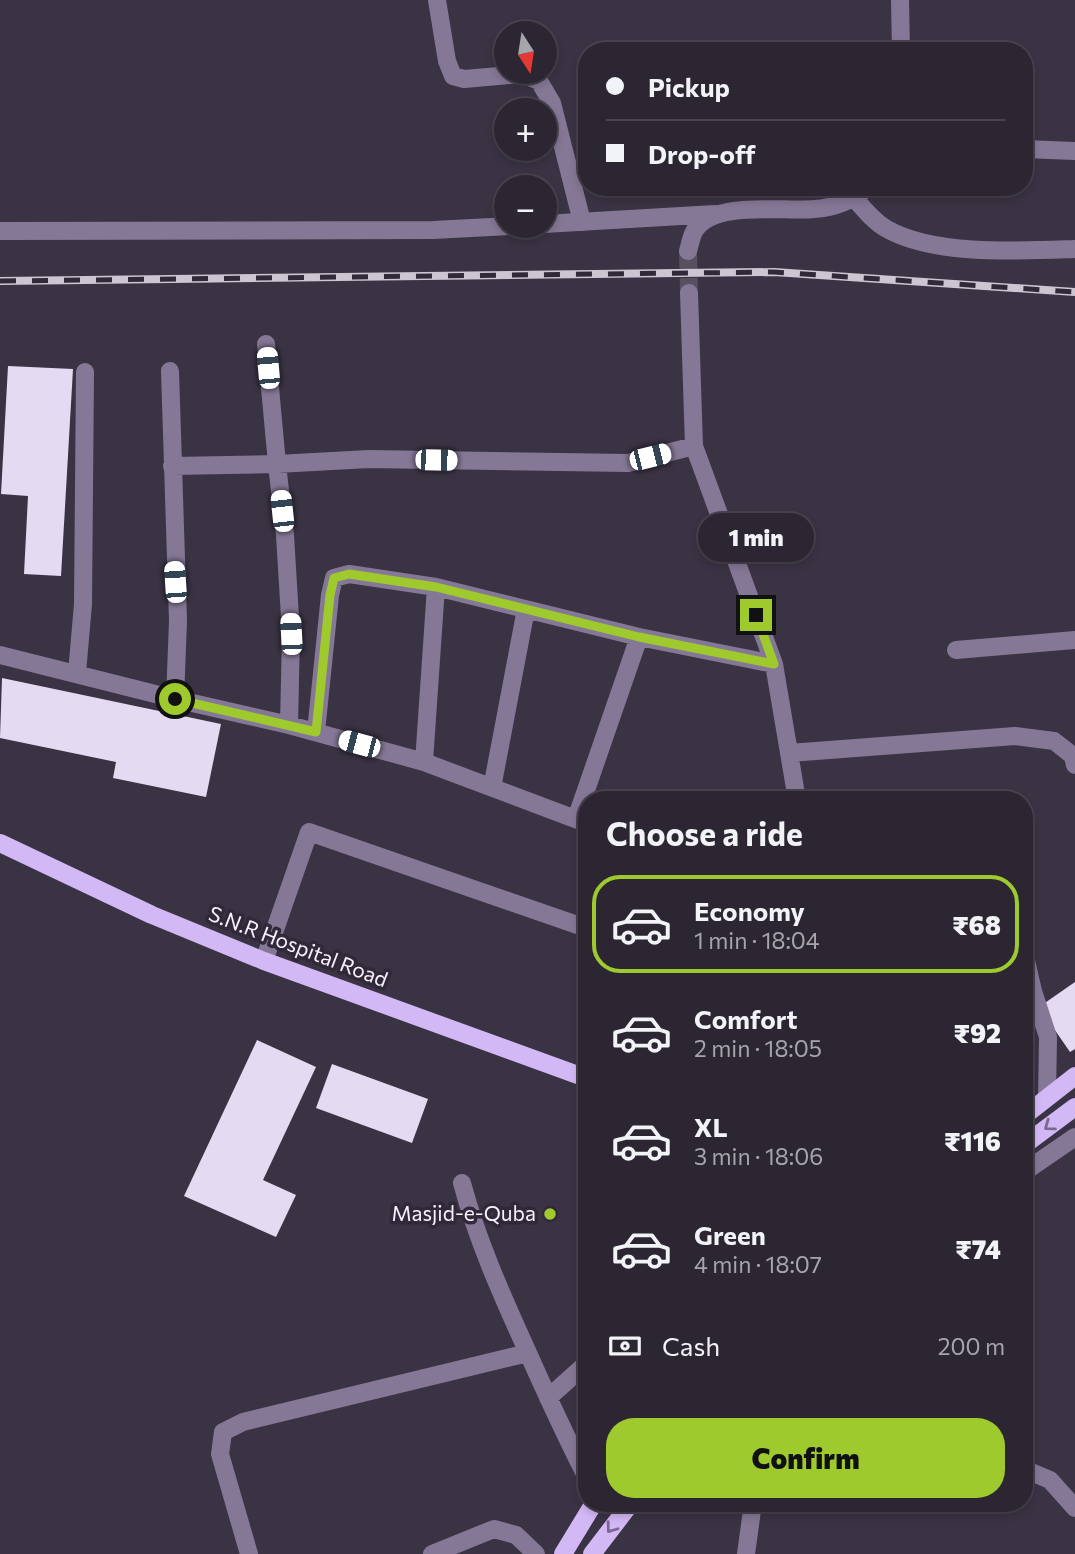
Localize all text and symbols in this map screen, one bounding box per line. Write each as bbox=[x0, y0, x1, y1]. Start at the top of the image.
north arrow bbox=[494, 21, 556, 84]
map controls bbox=[494, 21, 557, 238]
text: Pickup bbox=[648, 71, 730, 102]
button: + bbox=[494, 98, 557, 161]
text: Drop-off bbox=[648, 138, 755, 169]
button: − bbox=[494, 175, 557, 238]
car bbox=[256, 346, 281, 390]
car bbox=[628, 442, 673, 472]
car bbox=[415, 449, 458, 471]
car bbox=[270, 489, 295, 533]
callout: 1 min bbox=[698, 514, 814, 562]
text: 1 min bbox=[728, 523, 784, 551]
car bbox=[164, 560, 187, 604]
route end bbox=[740, 599, 772, 631]
car bbox=[280, 612, 303, 656]
route start bbox=[159, 683, 191, 715]
car bbox=[336, 728, 383, 760]
text: Choose a ride bbox=[606, 813, 803, 853]
icon: car bbox=[610, 893, 673, 956]
text: Economy bbox=[694, 895, 805, 926]
street label: S.N.R Hospital Road bbox=[206, 900, 392, 991]
text: ₹68 bbox=[952, 909, 1001, 940]
text: 1 min · 18:04 bbox=[694, 926, 820, 954]
icon: car bbox=[610, 1001, 673, 1064]
text: Comfort bbox=[694, 1003, 797, 1034]
text: ₹92 bbox=[954, 1017, 1001, 1048]
text: 2 min · 18:05 bbox=[694, 1034, 822, 1062]
icon: car bbox=[610, 1109, 673, 1172]
text: XL bbox=[694, 1111, 728, 1142]
one-way arrow bbox=[1045, 1118, 1057, 1130]
text: ₹116 bbox=[944, 1125, 1001, 1156]
text: 3 min · 18:06 bbox=[694, 1142, 823, 1170]
place label: Masjid-e-Quba bbox=[392, 1200, 536, 1225]
marker: Masjid-e-Quba bbox=[542, 1206, 558, 1222]
icon: car bbox=[610, 1217, 673, 1280]
text: Green bbox=[694, 1219, 766, 1250]
text: ₹74 bbox=[955, 1233, 1001, 1264]
text: 4 min · 18:07 bbox=[694, 1250, 822, 1278]
icon: cash bbox=[606, 1327, 644, 1365]
text: Cash bbox=[662, 1330, 720, 1361]
text: 200 m bbox=[938, 1332, 1005, 1360]
button: Confirm bbox=[606, 1418, 1005, 1498]
one-way arrow bbox=[607, 1520, 619, 1533]

